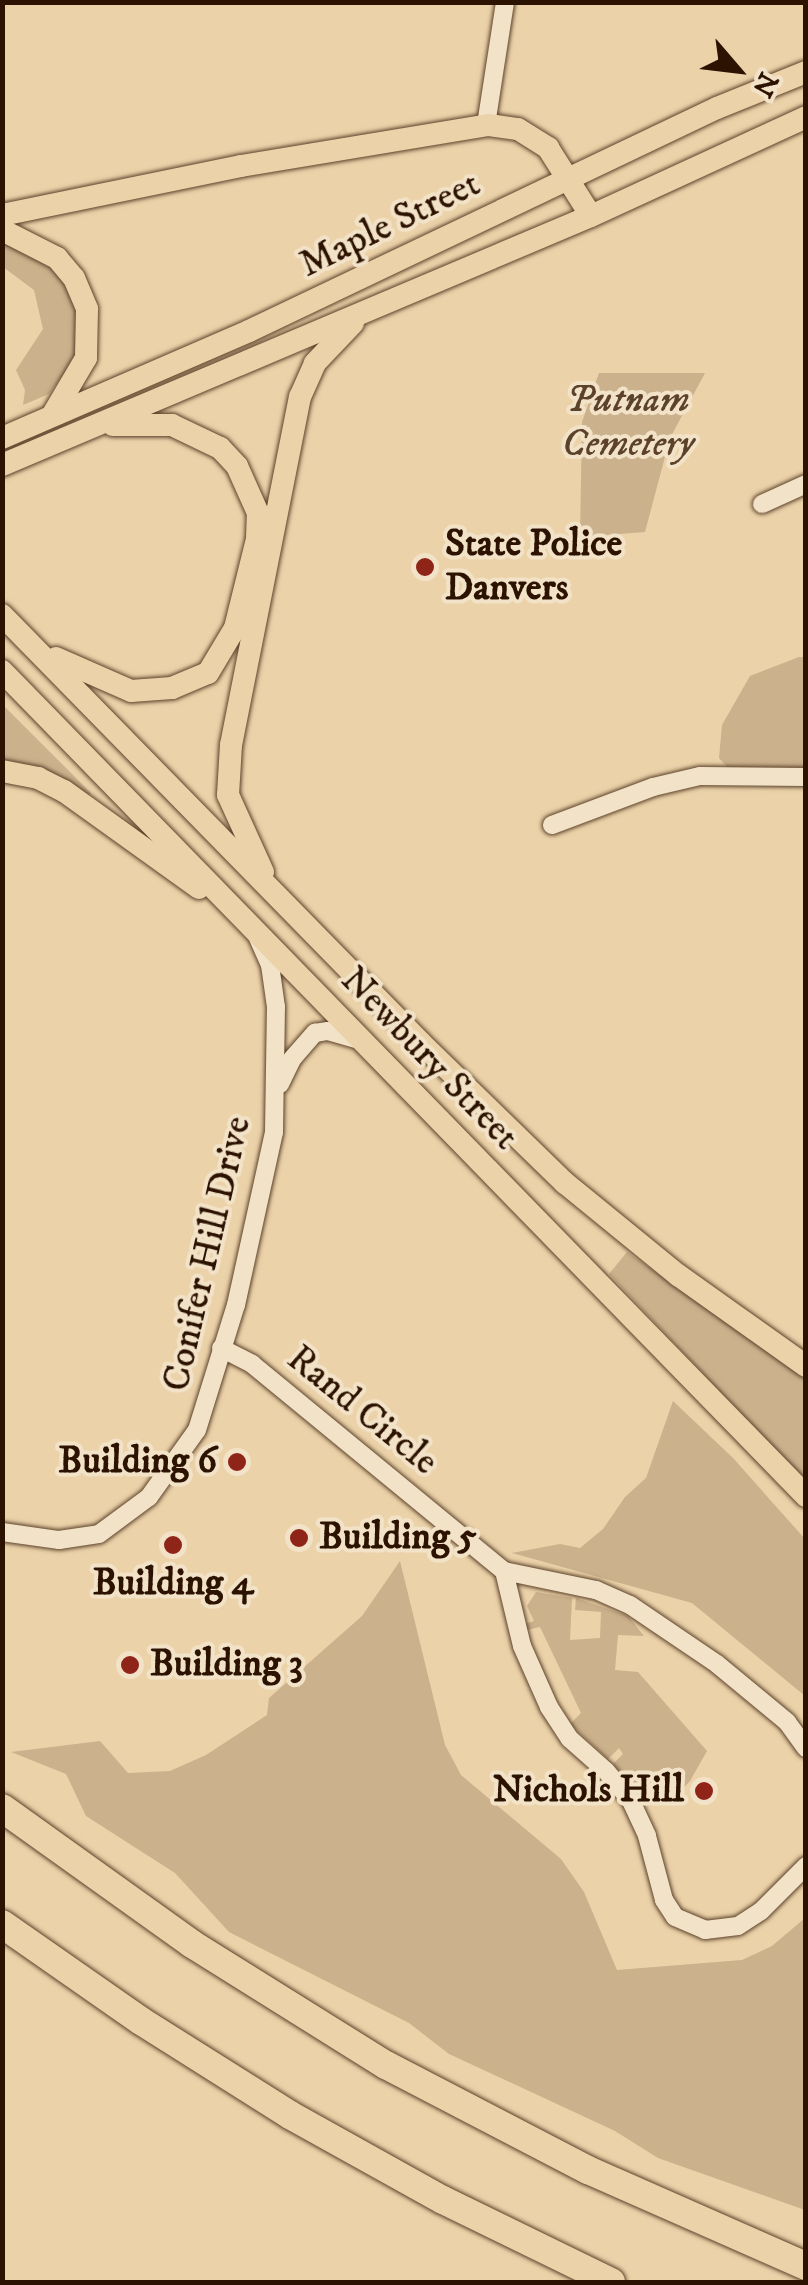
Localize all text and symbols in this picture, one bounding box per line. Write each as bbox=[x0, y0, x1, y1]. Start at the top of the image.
north arrow bbox=[688, 20, 788, 120]
text: N bbox=[744, 66, 786, 103]
street label: Maple Street bbox=[292, 162, 488, 288]
park label: Putnam Cemetery bbox=[562, 378, 694, 468]
place label: State Police Danvers bbox=[445, 522, 622, 612]
marker: State Police Danvers bbox=[414, 556, 436, 578]
street label: Newbury Street bbox=[330, 958, 528, 1160]
street label: Conifer Hill Drive bbox=[154, 1112, 262, 1396]
street label: Rand Circle bbox=[277, 1336, 447, 1486]
place label: Building 6 bbox=[58, 1439, 217, 1485]
marker: Building 6 bbox=[226, 1451, 248, 1473]
place label: Building 5 bbox=[319, 1515, 477, 1561]
marker: Building 5 bbox=[288, 1527, 310, 1549]
marker: Building 4 bbox=[162, 1534, 184, 1556]
place label: Building 4 bbox=[93, 1561, 253, 1607]
place label: Building 3 bbox=[150, 1642, 303, 1688]
marker: Building 3 bbox=[119, 1654, 141, 1676]
place label: Nichols Hill bbox=[493, 1768, 684, 1814]
marker: Nichols Hill bbox=[693, 1780, 715, 1802]

